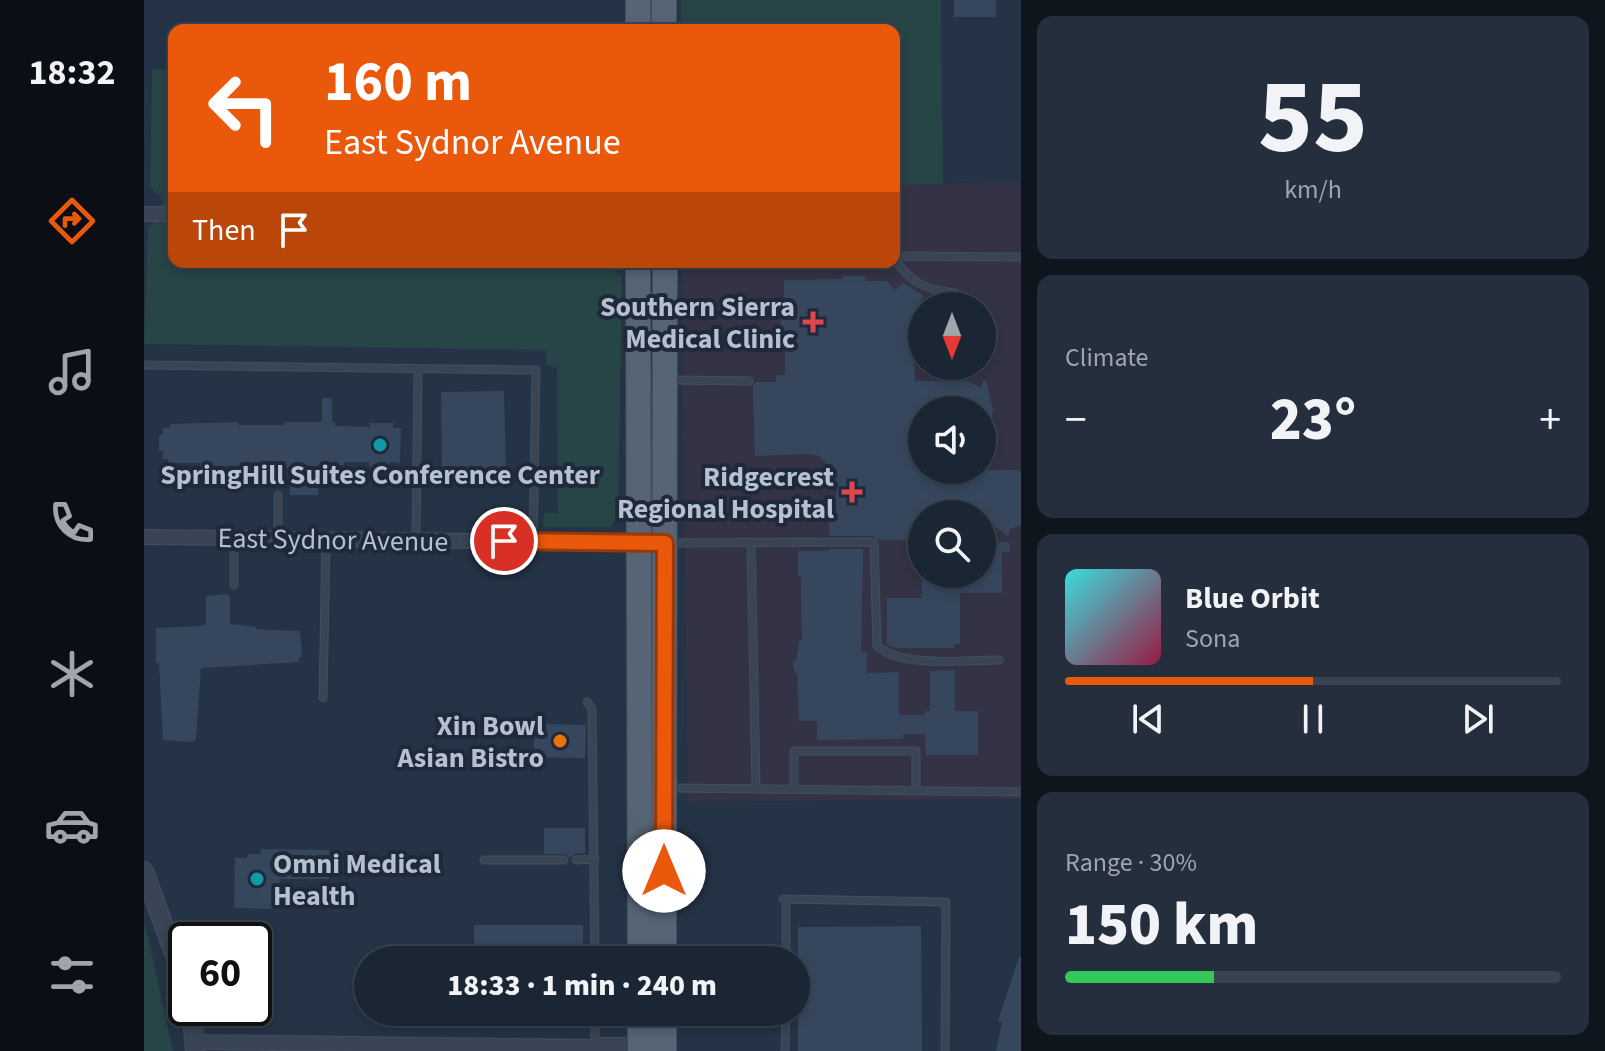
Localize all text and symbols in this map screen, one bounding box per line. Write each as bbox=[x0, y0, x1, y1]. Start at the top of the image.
text: 160 m bbox=[324, 43, 472, 122]
text: 55 bbox=[1258, 45, 1368, 193]
text: 18:32 bbox=[29, 47, 115, 98]
icon: left bbox=[192, 56, 296, 160]
text: East Sydnor Avenue bbox=[324, 117, 621, 168]
text: km/h bbox=[1284, 171, 1342, 208]
icon: directions bbox=[44, 193, 100, 249]
icon: arrive bbox=[272, 208, 316, 252]
text: Then bbox=[192, 209, 256, 252]
place label: Southern Sierra Medical Clinic bbox=[600, 287, 795, 359]
north arrow bbox=[908, 292, 996, 380]
map controls bbox=[908, 292, 996, 588]
marker: Southern Sierra Medical Clinic bbox=[802, 311, 824, 333]
text: Climate bbox=[1065, 339, 1149, 376]
icon: music bbox=[44, 344, 100, 400]
text: 23° bbox=[1270, 378, 1356, 463]
text: − bbox=[1065, 389, 1087, 452]
text: + bbox=[1539, 389, 1561, 452]
button: sound bbox=[908, 396, 996, 484]
marker: SpringHill Suites Conference Center bbox=[371, 436, 389, 454]
place label: SpringHill Suites Conference Center bbox=[160, 455, 601, 495]
place label: Ridgecrest Regional Hospital bbox=[617, 457, 834, 529]
marker: Ridgecrest Regional Hospital bbox=[841, 481, 863, 503]
icon: phone bbox=[44, 495, 100, 551]
button: search bbox=[908, 500, 996, 588]
pin bbox=[470, 507, 538, 575]
street label: East Sydnor Avenue bbox=[217, 518, 449, 562]
icon: arrive bbox=[482, 519, 526, 563]
text: Blue Orbit bbox=[1185, 577, 1320, 620]
text: Sona bbox=[1185, 620, 1240, 657]
icon: climate bbox=[44, 646, 100, 702]
icon: previous bbox=[1126, 697, 1170, 741]
icon: pause bbox=[1291, 697, 1335, 741]
icon: next bbox=[1456, 697, 1500, 741]
place label: Xin Bowl Asian Bistro bbox=[396, 706, 544, 778]
marker: Xin Bowl Asian Bistro bbox=[551, 732, 569, 750]
icon: car bbox=[44, 797, 100, 853]
position arrow bbox=[622, 829, 706, 913]
place label: Omni Medical Health bbox=[273, 844, 441, 916]
text: Range · 30% bbox=[1065, 844, 1197, 881]
marker: Omni Medical Health bbox=[248, 870, 266, 888]
text: 150 km bbox=[1065, 883, 1258, 968]
speed limit sign: 60 bbox=[168, 922, 272, 1026]
icon: filters bbox=[44, 947, 100, 1003]
text: 18:33 · 1 min · 240 m bbox=[447, 964, 717, 1007]

